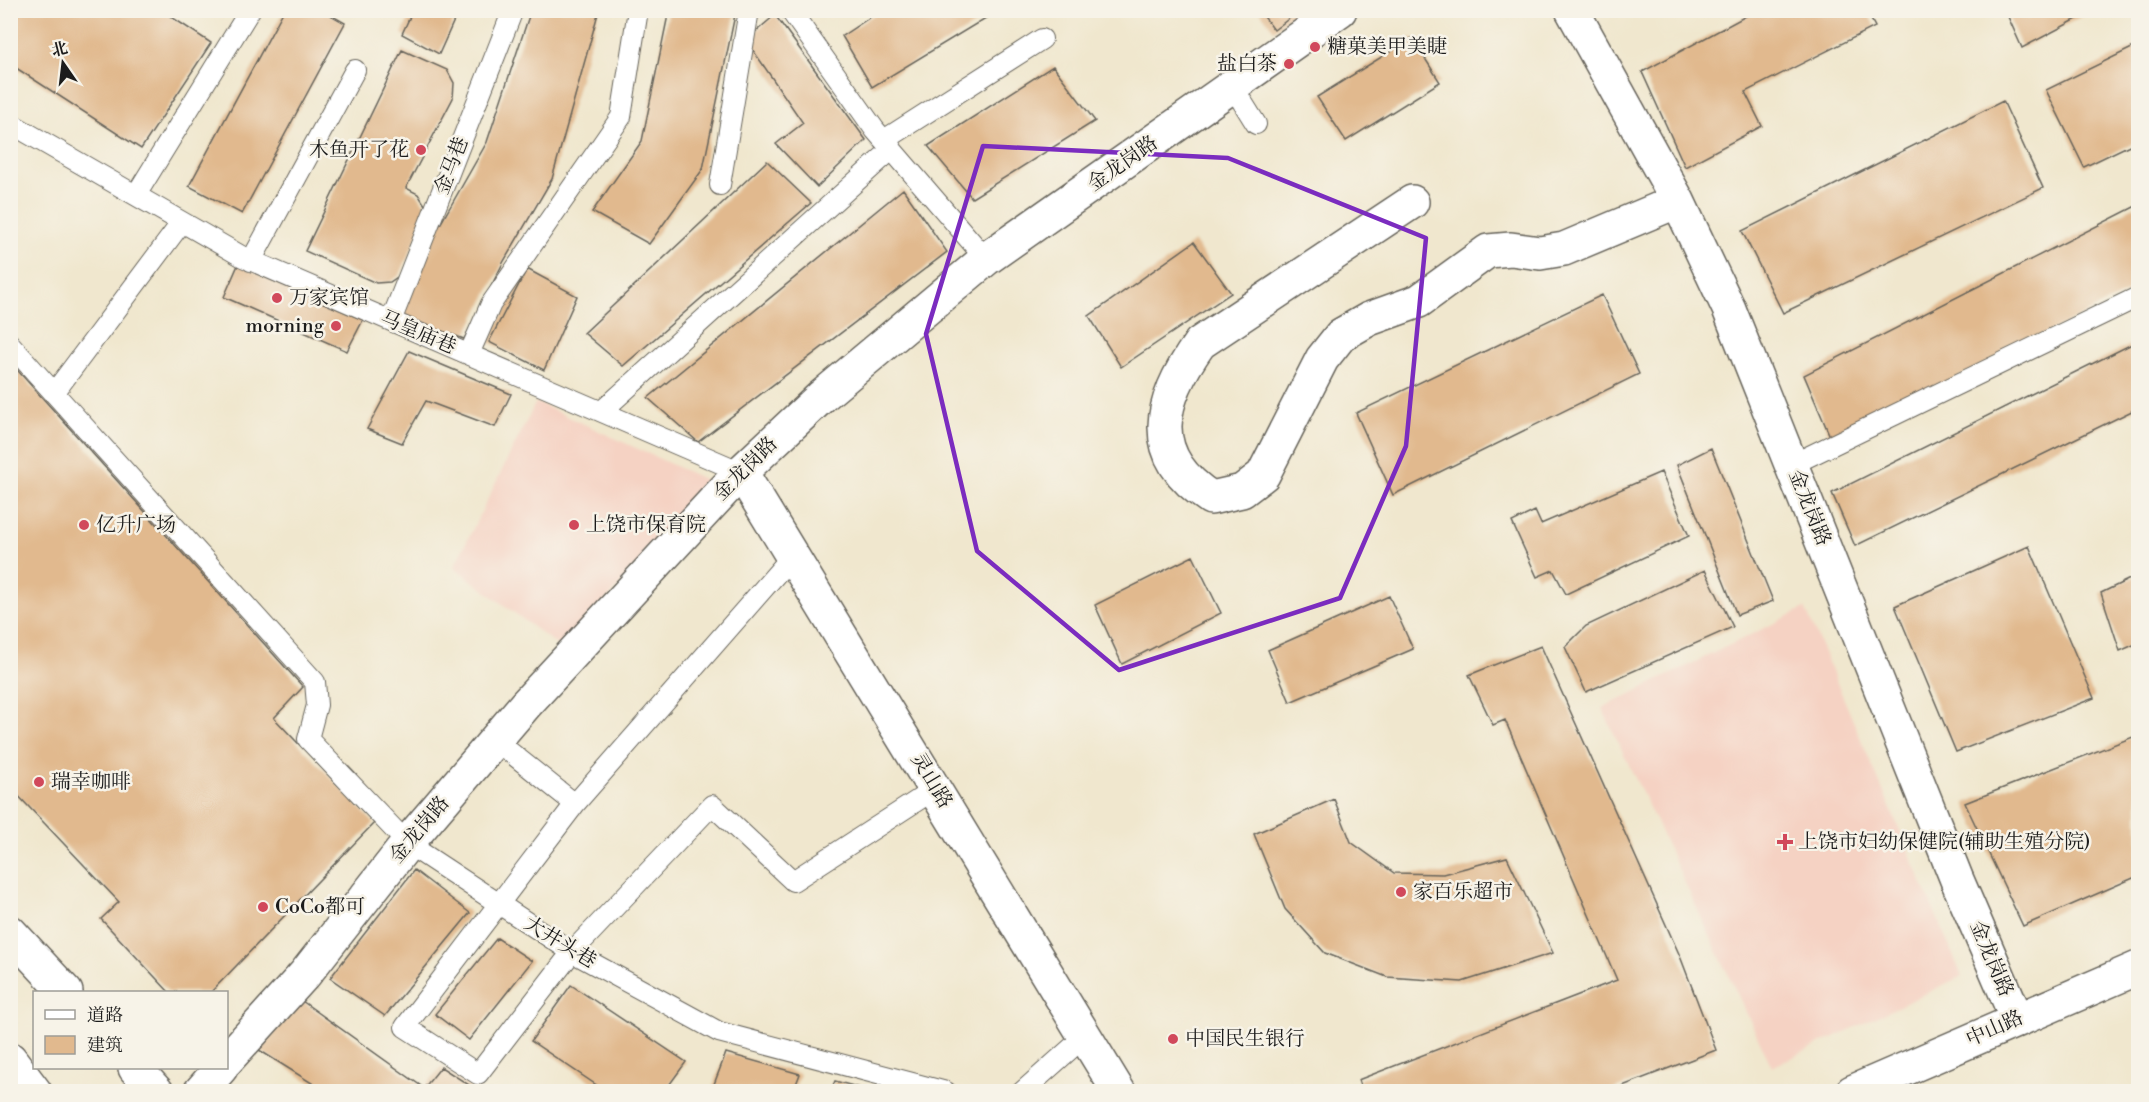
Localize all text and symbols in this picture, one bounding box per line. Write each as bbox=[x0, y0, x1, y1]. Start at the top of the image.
north arrow bbox=[33, 33, 93, 93]
place label: 糖菓美甲美睫 bbox=[1327, 35, 1447, 60]
text: 北 bbox=[49, 38, 70, 61]
marker: 糖菓美甲美睫 bbox=[1308, 40, 1322, 54]
place label: 盐白茶 bbox=[1217, 52, 1277, 77]
marker: 盐白茶 bbox=[1282, 57, 1296, 71]
street label: 金龙岗路 bbox=[1083, 131, 1163, 197]
street label: 金马巷 bbox=[430, 134, 474, 198]
place label: 木鱼开了花 bbox=[309, 138, 409, 163]
marker: 木鱼开了花 bbox=[414, 143, 428, 157]
place label: 万家宾馆 bbox=[289, 286, 369, 311]
marker: 万家宾馆 bbox=[270, 291, 284, 305]
street label: 马皇庙巷 bbox=[376, 306, 460, 360]
place label: morning bbox=[245, 314, 325, 339]
marker: morning bbox=[329, 319, 343, 333]
street label: 金龙岗路 bbox=[709, 432, 783, 506]
street label: 金龙岗路 bbox=[1782, 466, 1836, 550]
place label: 亿升广场 bbox=[96, 513, 176, 538]
place label: 上饶市保育院 bbox=[586, 513, 706, 538]
marker: 亿升广场 bbox=[77, 518, 91, 532]
marker: 上饶市保育院 bbox=[567, 518, 581, 532]
street label: 灵山路 bbox=[905, 749, 957, 813]
place label: 瑞幸咖啡 bbox=[51, 770, 131, 795]
marker: 瑞幸咖啡 bbox=[32, 775, 46, 789]
street label: 金龙岗路 bbox=[385, 791, 455, 869]
place label: 上饶市妇幼保健院(辅助生殖分院) bbox=[1798, 830, 2090, 855]
marker: 上饶市妇幼保健院(辅助生殖分院) bbox=[1776, 833, 1794, 851]
place label: 家百乐超市 bbox=[1413, 880, 1513, 905]
marker: 家百乐超市 bbox=[1394, 885, 1408, 899]
place label: CoCo都可 bbox=[275, 895, 365, 920]
marker: CoCo都可 bbox=[256, 900, 270, 914]
street label: 大井头巷 bbox=[519, 912, 601, 974]
street label: 金龙岗路 bbox=[1964, 917, 2018, 1001]
legend bbox=[33, 991, 228, 1069]
text: 道路 bbox=[87, 1004, 123, 1027]
street label: 中山路 bbox=[1963, 1005, 2027, 1053]
place label: 中国民生银行 bbox=[1185, 1027, 1305, 1052]
marker: 中国民生银行 bbox=[1166, 1032, 1180, 1046]
text: 建筑 bbox=[87, 1034, 123, 1057]

